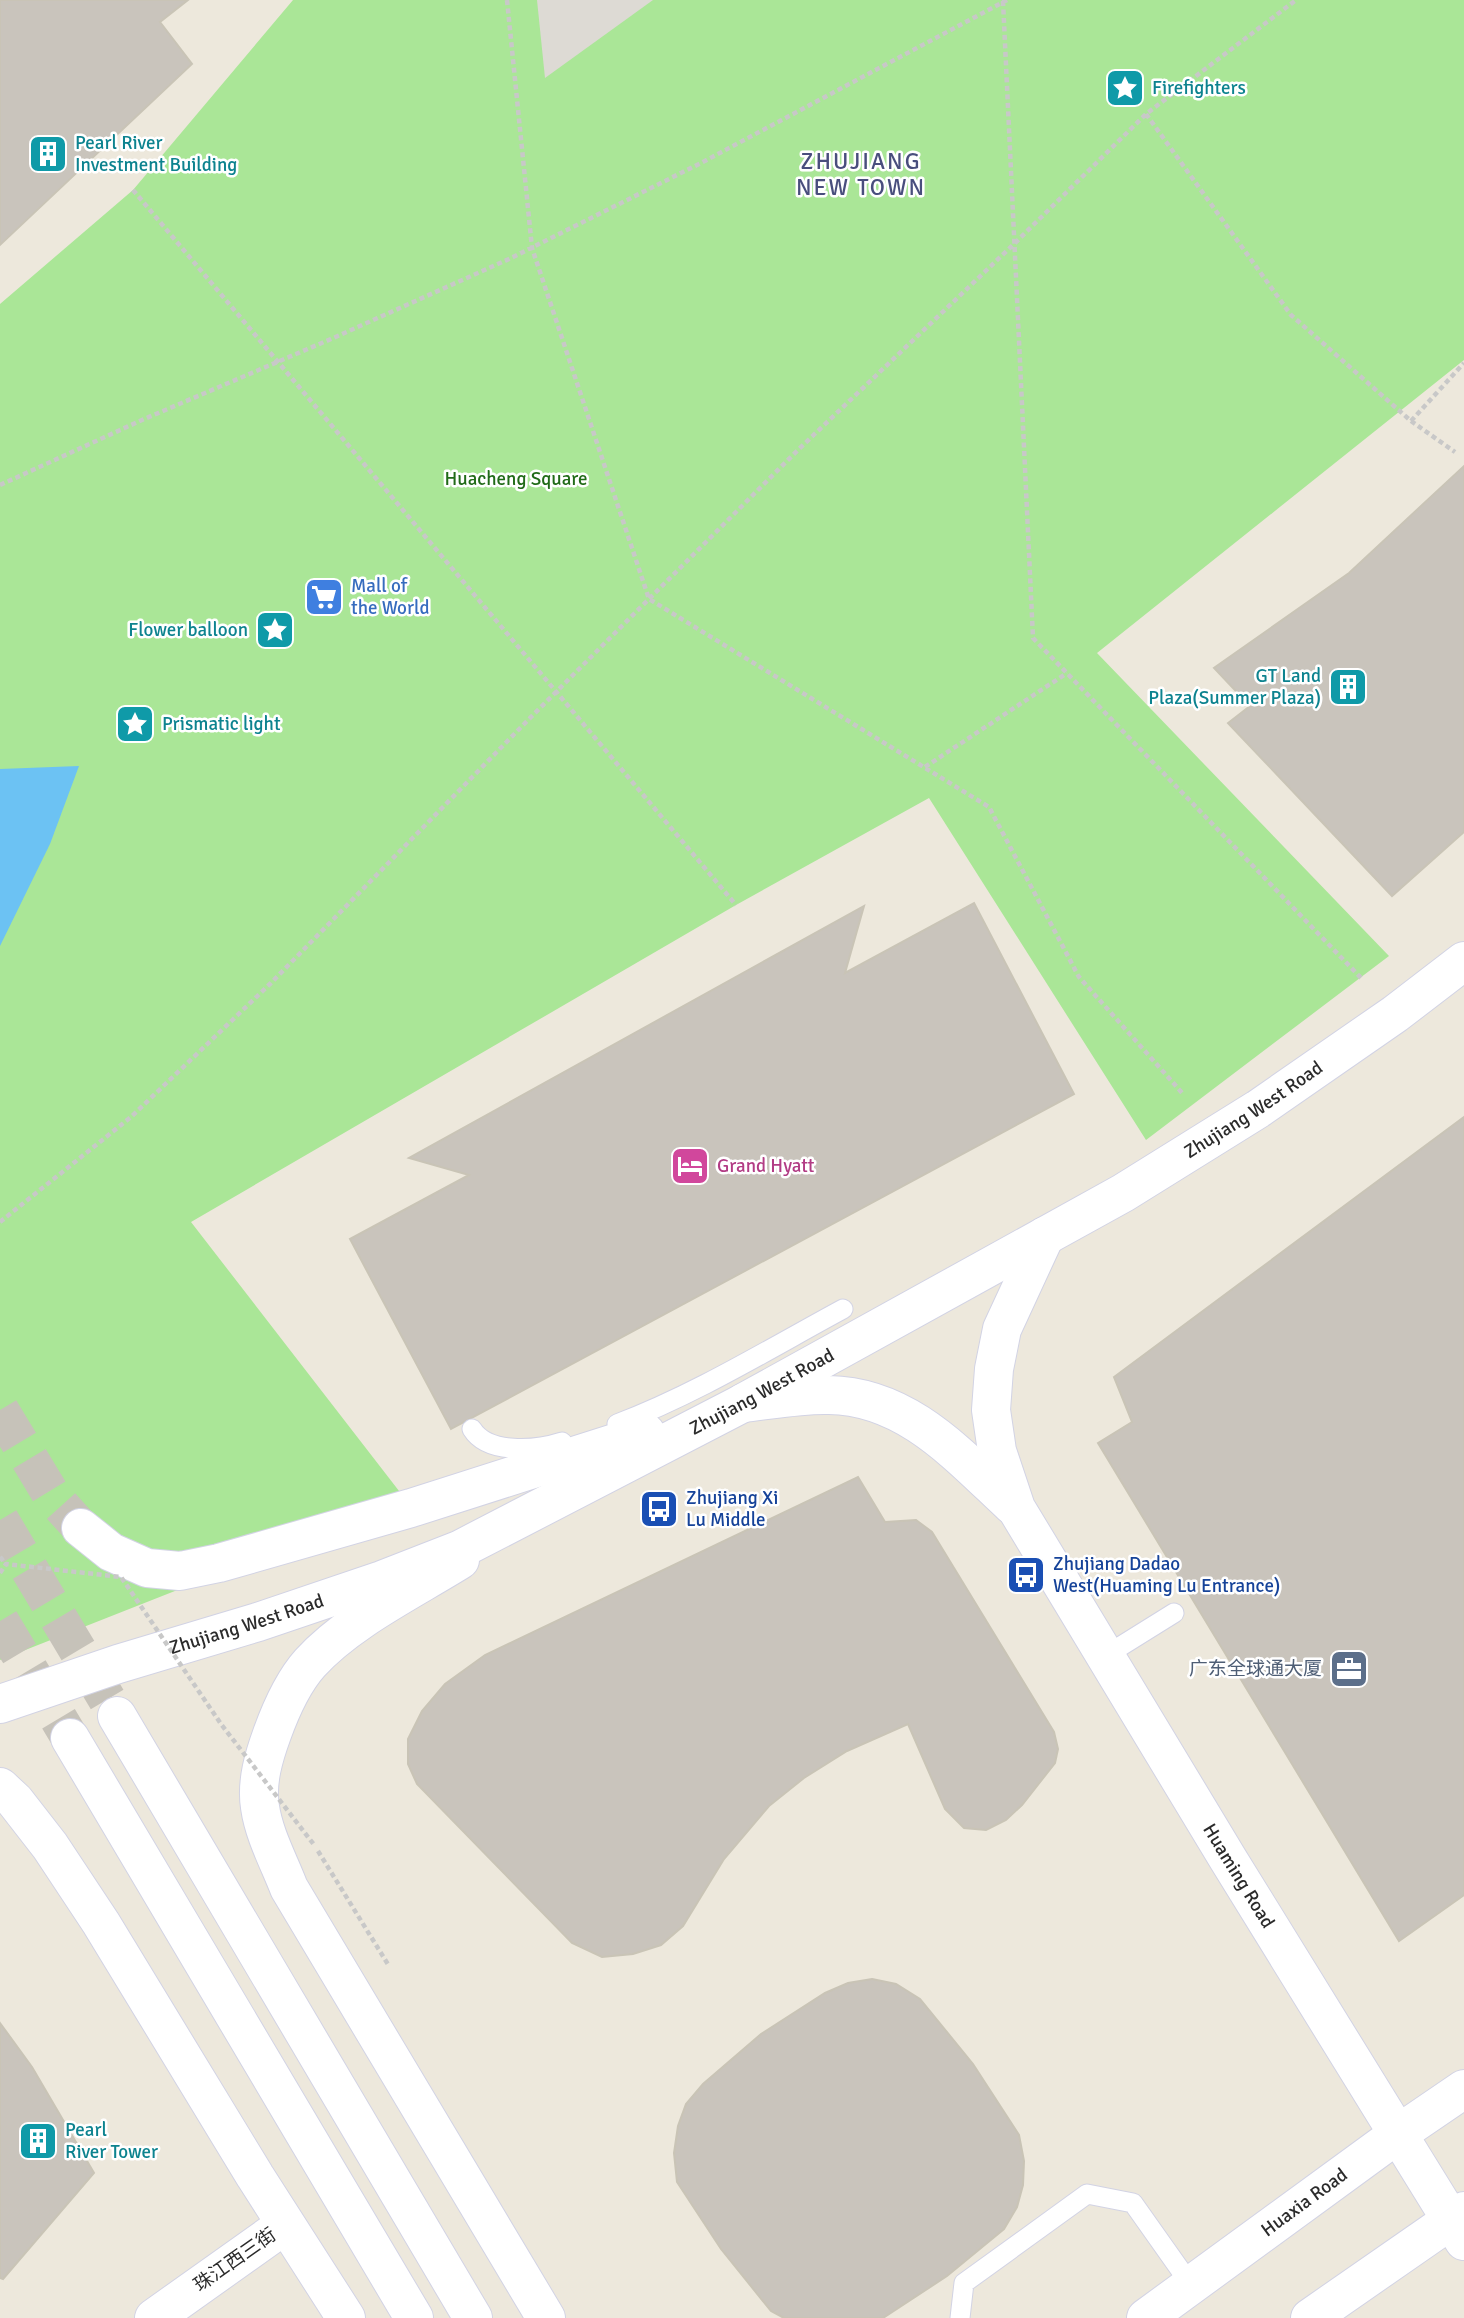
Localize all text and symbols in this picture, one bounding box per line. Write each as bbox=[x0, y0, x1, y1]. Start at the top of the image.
place icon: Firefighters bbox=[1104, 67, 1146, 109]
place label: Firefighters bbox=[1152, 76, 1246, 100]
place label: Pearl River Investment Building bbox=[75, 131, 237, 177]
building icon: Pearl River Investment Building bbox=[27, 133, 69, 175]
district label: ZHUJIANG NEW TOWN bbox=[796, 147, 926, 202]
park label: Huacheng Square bbox=[445, 467, 587, 491]
place label: Mall of the World bbox=[351, 574, 430, 620]
supermarket icon: Mall of the World bbox=[303, 576, 345, 618]
place icon: Flower balloon bbox=[254, 609, 296, 651]
place label: Flower balloon bbox=[128, 618, 248, 642]
place label: GT Land Plaza(Summer Plaza) bbox=[1148, 664, 1321, 710]
building icon: GT Land Plaza(Summer Plaza) bbox=[1327, 666, 1369, 708]
place icon: Prismatic light bbox=[114, 703, 156, 745]
place label: Prismatic light bbox=[162, 712, 281, 736]
street label: Zhujiang West Road bbox=[1180, 1056, 1327, 1164]
hotel icon: Grand Hyatt bbox=[669, 1145, 711, 1187]
place label: Grand Hyatt bbox=[717, 1154, 815, 1178]
street label: Zhujiang West Road bbox=[685, 1343, 838, 1441]
place label: Zhujiang Xi Lu Middle bbox=[686, 1486, 778, 1532]
bus stop icon: Zhujiang Xi Lu Middle bbox=[638, 1488, 680, 1530]
place label: Zhujiang Dadao West(Huaming Lu Entrance) bbox=[1053, 1552, 1280, 1598]
bus stop icon: Zhujiang Dadao West(Huaming Lu Entrance) bbox=[1005, 1554, 1047, 1596]
street label: Zhujiang West Road bbox=[166, 1589, 327, 1660]
office icon: 广东全球通大厦 bbox=[1328, 1648, 1370, 1690]
place label: 广东全球通大厦 bbox=[1189, 1657, 1322, 1681]
street label: Huaming Road bbox=[1197, 1819, 1280, 1933]
place label: Pearl River Tower bbox=[65, 2118, 158, 2164]
building icon: Pearl River Tower bbox=[17, 2120, 59, 2162]
street label: Huaxia Road bbox=[1256, 2163, 1352, 2242]
street label: 珠江西三街 bbox=[189, 2223, 281, 2297]

